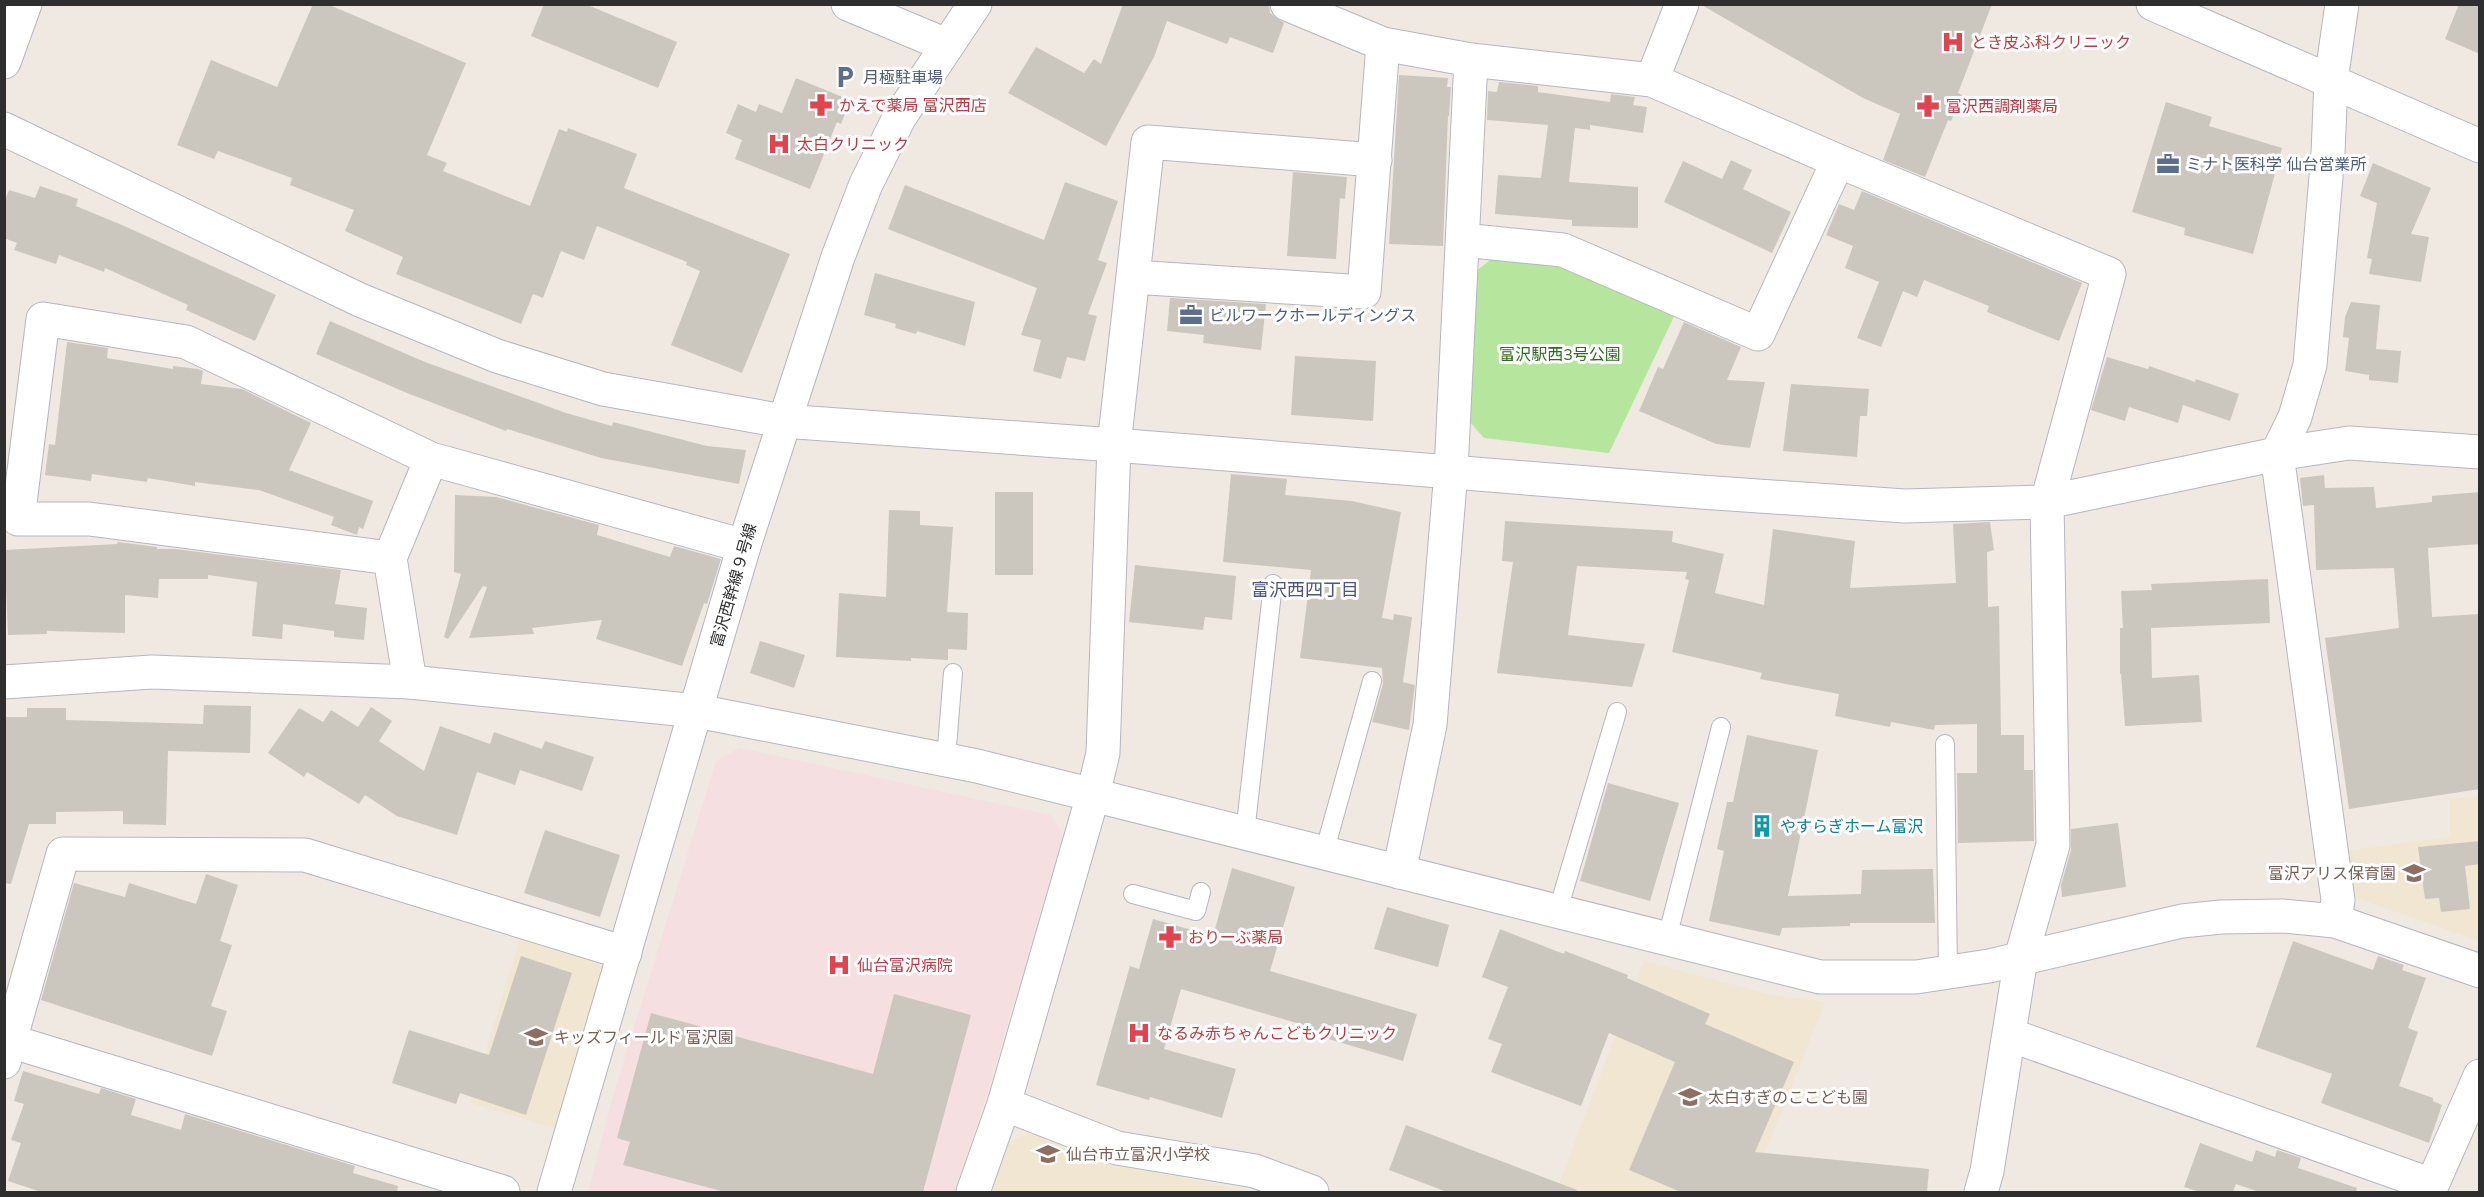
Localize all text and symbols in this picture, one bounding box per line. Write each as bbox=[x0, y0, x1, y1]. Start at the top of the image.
hospital icon: とき皮ふ科クリニック bbox=[1940, 29, 1966, 55]
place label: とき皮ふ科クリニック bbox=[1971, 32, 2131, 52]
parking icon: 月極駐車場 bbox=[832, 64, 858, 90]
place label: 月極駐車場 bbox=[863, 67, 943, 87]
pharmacy icon: かえで薬局 富沢西店 bbox=[808, 92, 834, 118]
pharmacy icon: 富沢西調剤薬局 bbox=[1915, 93, 1941, 119]
place label: かえで薬局 富沢西店 bbox=[839, 95, 987, 115]
place label: 富沢西調剤薬局 bbox=[1946, 96, 2058, 116]
hospital icon: 太白クリニック bbox=[766, 131, 792, 157]
place label: 太白クリニック bbox=[797, 134, 909, 154]
office icon: ミナト医科学 仙台営業所 bbox=[2155, 151, 2181, 177]
place label: ミナト医科学 仙台営業所 bbox=[2186, 154, 2366, 174]
office icon: ビルワークホールディングス bbox=[1178, 302, 1204, 328]
place label: ビルワークホールディングス bbox=[1209, 305, 1416, 325]
park label: 富沢駅西3号公園 bbox=[1499, 344, 1621, 364]
street label: 富沢西幹線９号線 bbox=[706, 521, 760, 649]
district label: 富沢西四丁目 bbox=[1251, 578, 1359, 601]
building icon: やすらぎホーム富沢 bbox=[1749, 813, 1775, 839]
place label: やすらぎホーム富沢 bbox=[1780, 816, 1924, 836]
school or university icon: 富沢アリス保育園 bbox=[2401, 860, 2427, 886]
place label: 富沢アリス保育園 bbox=[2268, 863, 2396, 883]
pharmacy icon: おりーぶ薬局 bbox=[1157, 924, 1183, 950]
place label: おりーぶ薬局 bbox=[1188, 927, 1283, 947]
hospital icon: 仙台富沢病院 bbox=[826, 952, 852, 978]
place label: 仙台富沢病院 bbox=[857, 955, 953, 975]
hospital icon: なるみ赤ちゃんこどもクリニック bbox=[1126, 1020, 1152, 1046]
place label: なるみ赤ちゃんこどもクリニック bbox=[1157, 1023, 1397, 1043]
school or university icon: キッズフィールド 富沢園 bbox=[523, 1024, 549, 1050]
place label: キッズフィールド 富沢園 bbox=[554, 1027, 734, 1047]
school or university icon: 太白すぎのここども園 bbox=[1677, 1084, 1703, 1110]
place label: 太白すぎのここども園 bbox=[1708, 1087, 1868, 1107]
school or university icon: 仙台市立富沢小学校 bbox=[1035, 1141, 1061, 1167]
place label: 仙台市立富沢小学校 bbox=[1066, 1144, 1210, 1164]

